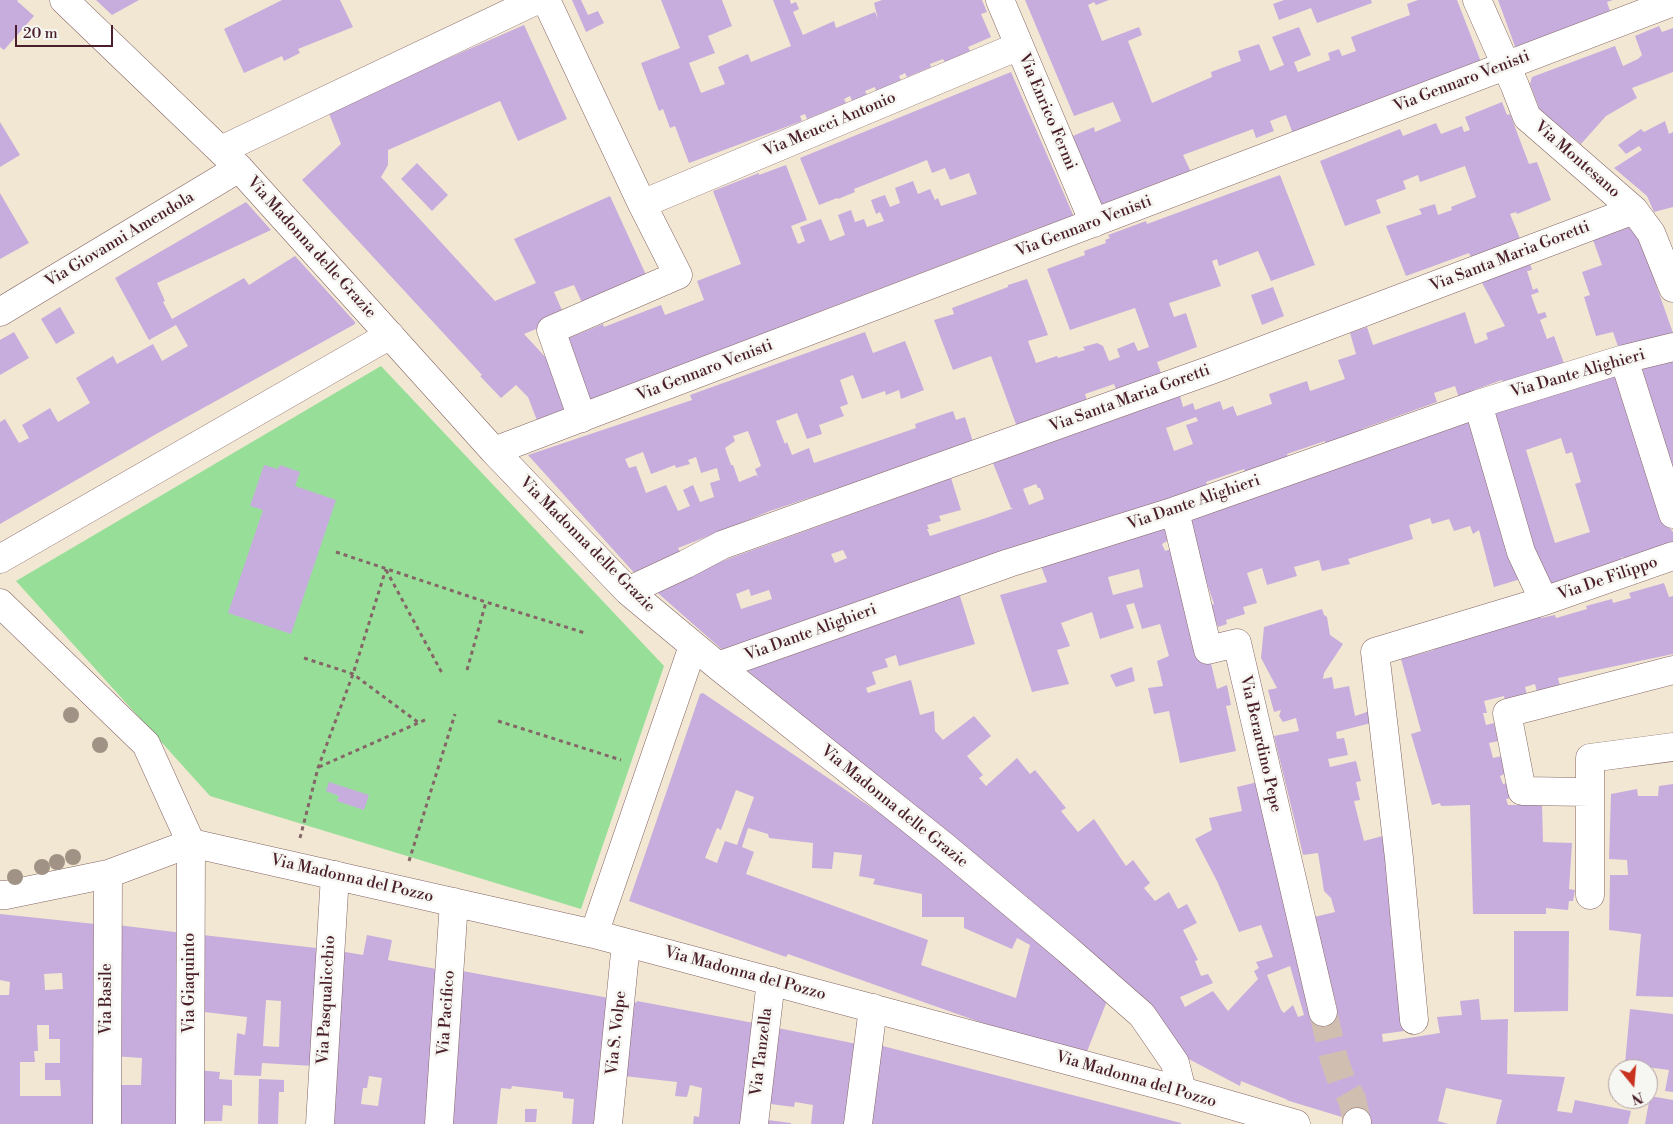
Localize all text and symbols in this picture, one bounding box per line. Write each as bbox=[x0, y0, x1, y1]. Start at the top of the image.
scale bar bbox=[18, 15, 115, 47]
text: 20 m bbox=[23, 24, 58, 43]
street label: Via Gennaro Venisti bbox=[1391, 47, 1533, 117]
street label: Via Enrico Fermi bbox=[1014, 51, 1080, 173]
street label: Via Meucci Antonio bbox=[761, 88, 899, 162]
street label: Via Montesano bbox=[1530, 118, 1624, 202]
street label: Via Madonna delle Grazie bbox=[242, 173, 380, 323]
street label: Via Giovanni Amendola bbox=[42, 188, 198, 292]
street label: Via Gennaro Venisti bbox=[1013, 192, 1155, 262]
street label: Via Santa Maria Goretti bbox=[1427, 218, 1593, 296]
street label: Via Gennaro Venisti bbox=[634, 336, 776, 406]
street label: Via Dante Alighieri bbox=[1509, 346, 1647, 402]
street label: Via Santa Maria Goretti bbox=[1047, 361, 1213, 437]
street label: Via Dante Alighieri bbox=[1125, 471, 1263, 535]
street label: Via Madonna delle Grazie bbox=[515, 473, 659, 617]
street label: Via De Filippo bbox=[1556, 553, 1660, 605]
street label: Via Dante Alighieri bbox=[742, 600, 880, 666]
street label: Via Berardino Pepe bbox=[1235, 674, 1285, 814]
street label: Via Madonna delle Grazie bbox=[817, 742, 971, 872]
street label: Via Madonna del Pozzo bbox=[269, 851, 435, 907]
street label: Via Giaquinto bbox=[180, 933, 200, 1033]
street label: Via Pasqualicchio bbox=[314, 935, 340, 1065]
street label: Via Madonna del Pozzo bbox=[662, 943, 828, 1005]
street label: Via Basile bbox=[97, 963, 117, 1035]
street label: Via Pacifico bbox=[434, 970, 460, 1056]
street label: Via S. Volpe bbox=[603, 990, 631, 1076]
street label: Via Tanzella bbox=[747, 1007, 777, 1097]
street label: Via Madonna del Pozzo bbox=[1053, 1048, 1219, 1112]
north arrow bbox=[1608, 1059, 1658, 1109]
text: N bbox=[1629, 1087, 1645, 1108]

